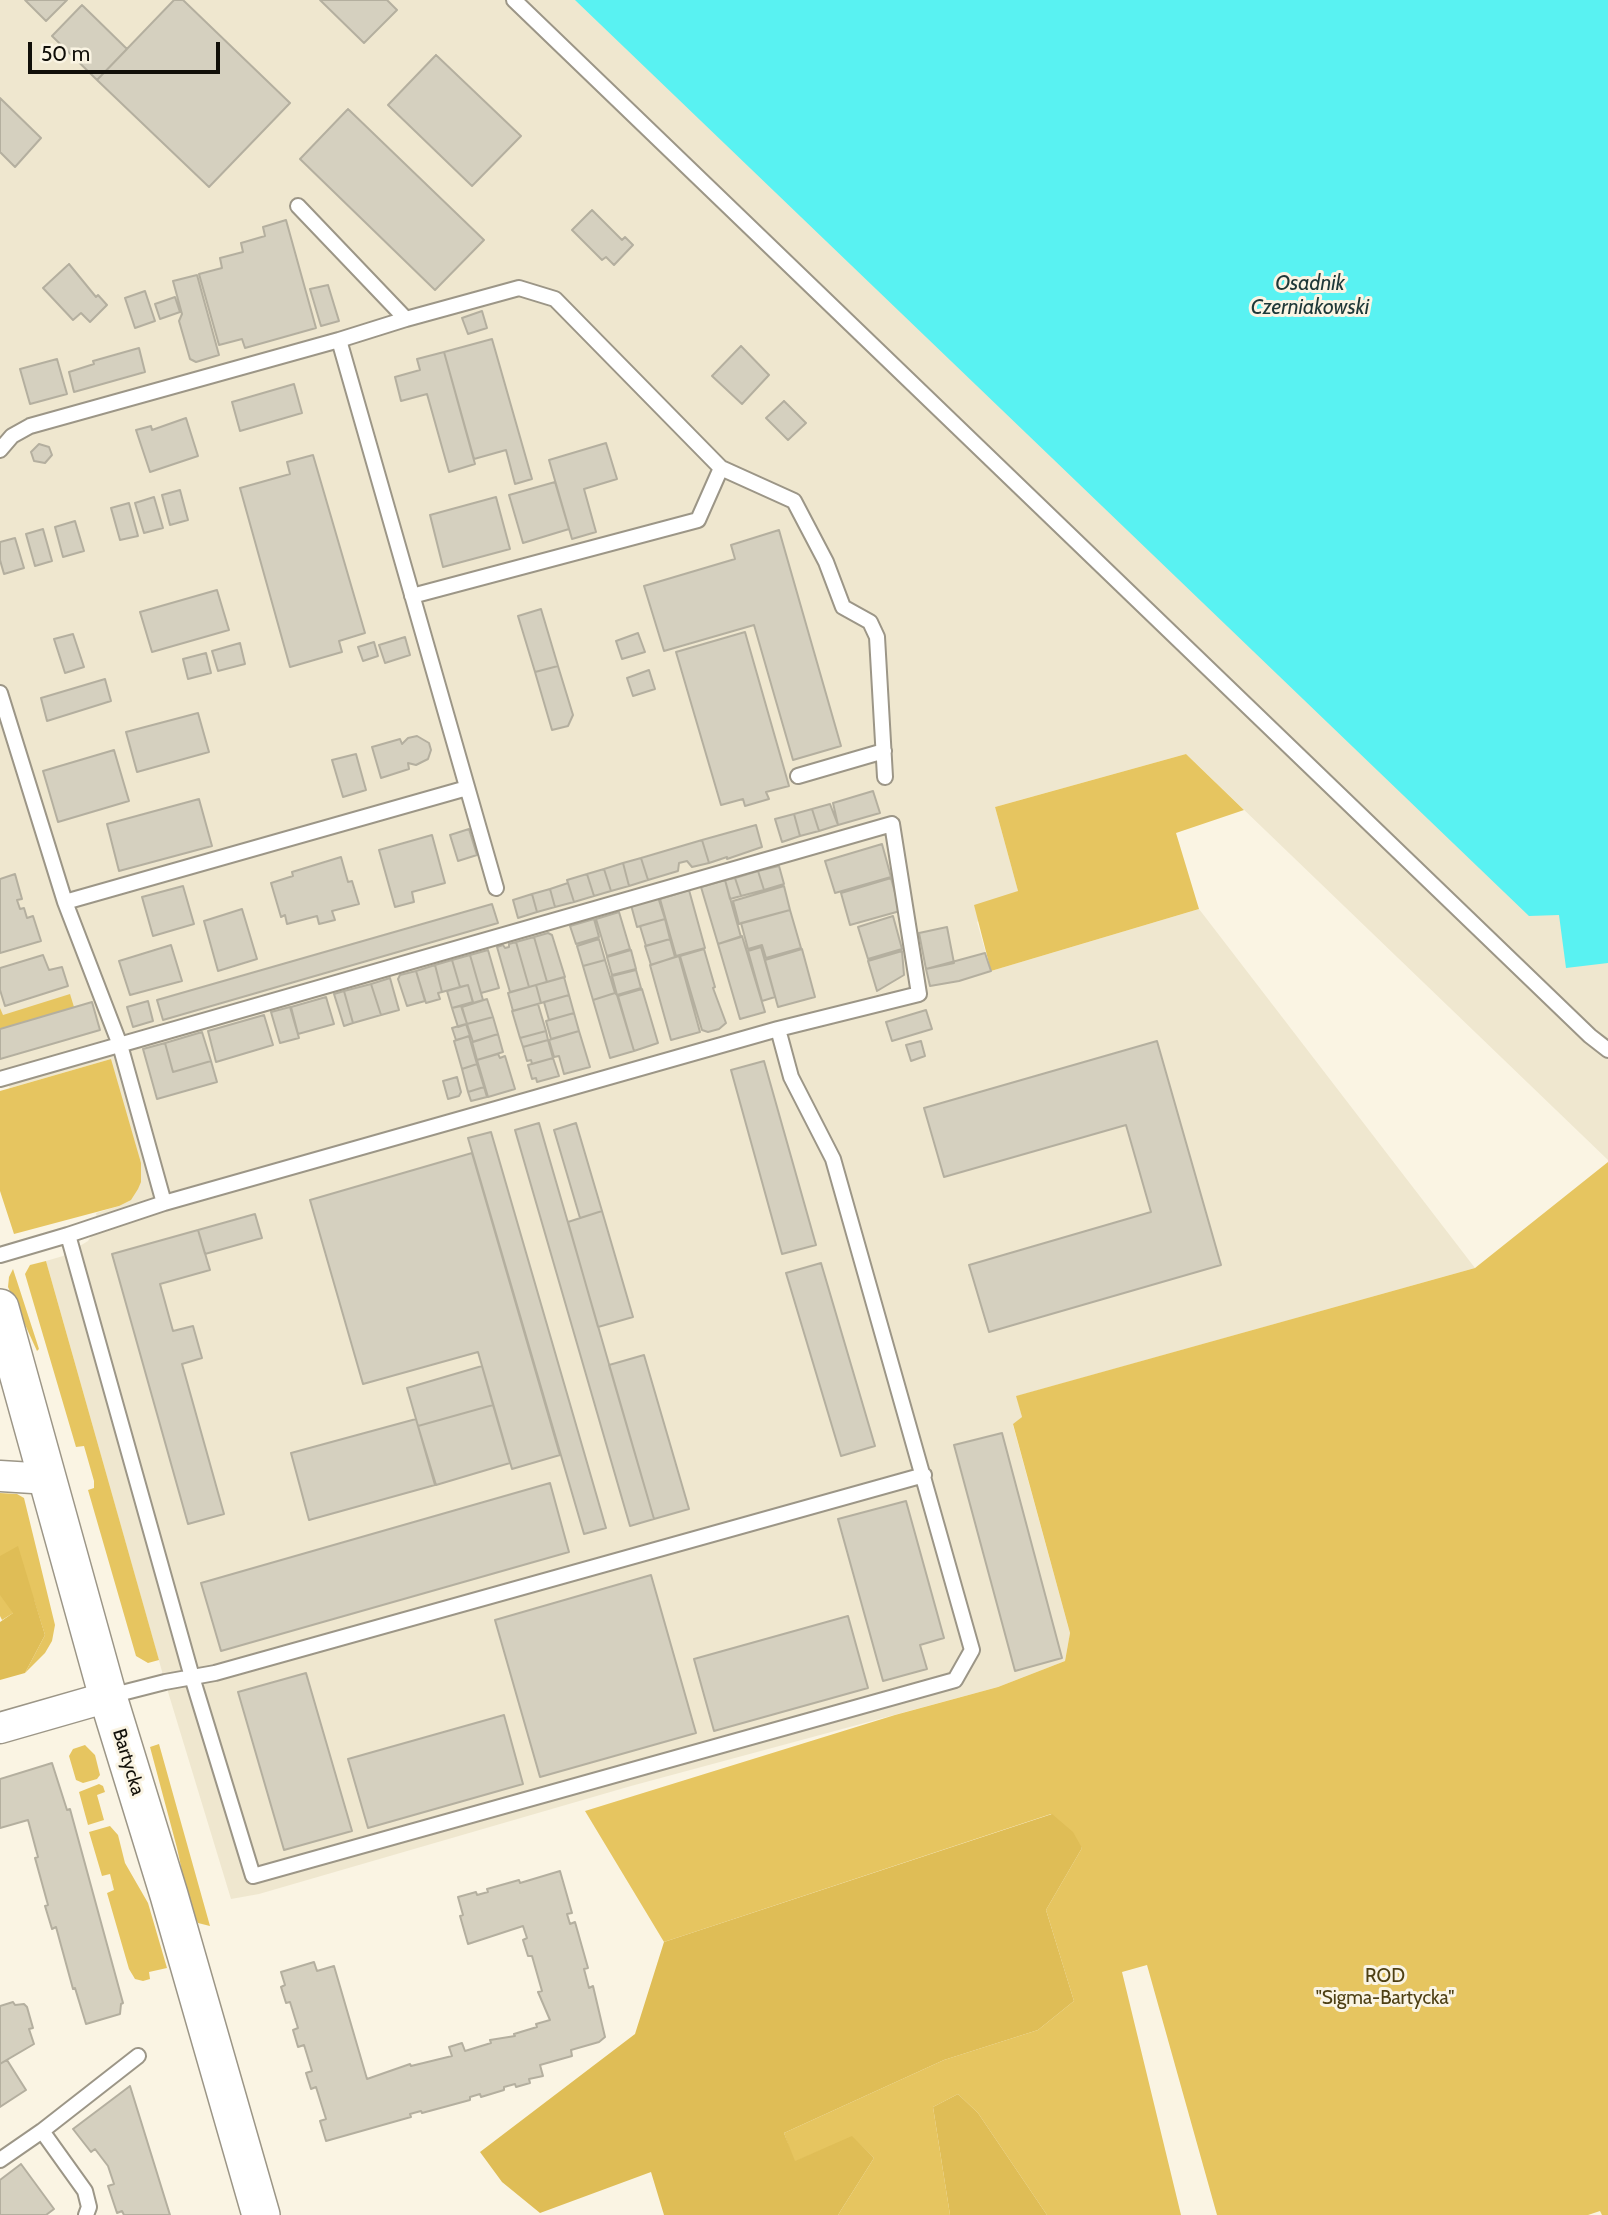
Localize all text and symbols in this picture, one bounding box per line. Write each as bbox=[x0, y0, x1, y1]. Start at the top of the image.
scale bar bbox=[32, 28, 224, 72]
text: 50 m bbox=[41, 41, 90, 66]
water label: Osadnik Czerniakowski bbox=[1251, 271, 1369, 321]
street label: Bartycka bbox=[107, 1726, 149, 1798]
park label: ROD "Sigma-Bartycka" bbox=[1316, 1965, 1454, 2009]

